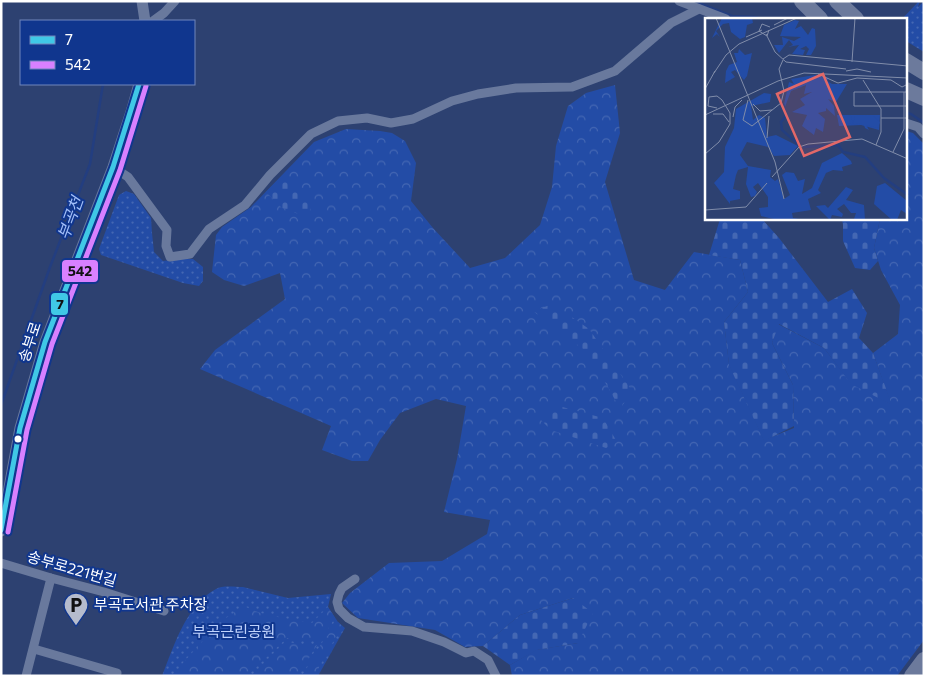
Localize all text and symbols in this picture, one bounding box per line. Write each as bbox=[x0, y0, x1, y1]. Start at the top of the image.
inset map bbox=[705, 18, 908, 220]
legend bbox=[20, 20, 195, 85]
text: 7 bbox=[65, 30, 73, 48]
text: 542 bbox=[65, 55, 91, 73]
water label: 부곡천 bbox=[53, 192, 87, 242]
line badge: 542 bbox=[61, 259, 99, 283]
text: 542 bbox=[68, 262, 92, 279]
line badge: 7 bbox=[50, 292, 69, 316]
text: 7 bbox=[56, 295, 64, 312]
street label: 송부로 bbox=[14, 319, 44, 364]
unlabelled marker bbox=[13, 434, 23, 444]
street label: 송부로221번길 bbox=[26, 547, 119, 589]
parking icon: 부곡도서관 주차장 bbox=[63, 592, 89, 626]
place label: 부곡도서관 주차장 bbox=[94, 595, 207, 613]
park label: 부곡근린공원 bbox=[193, 622, 275, 640]

